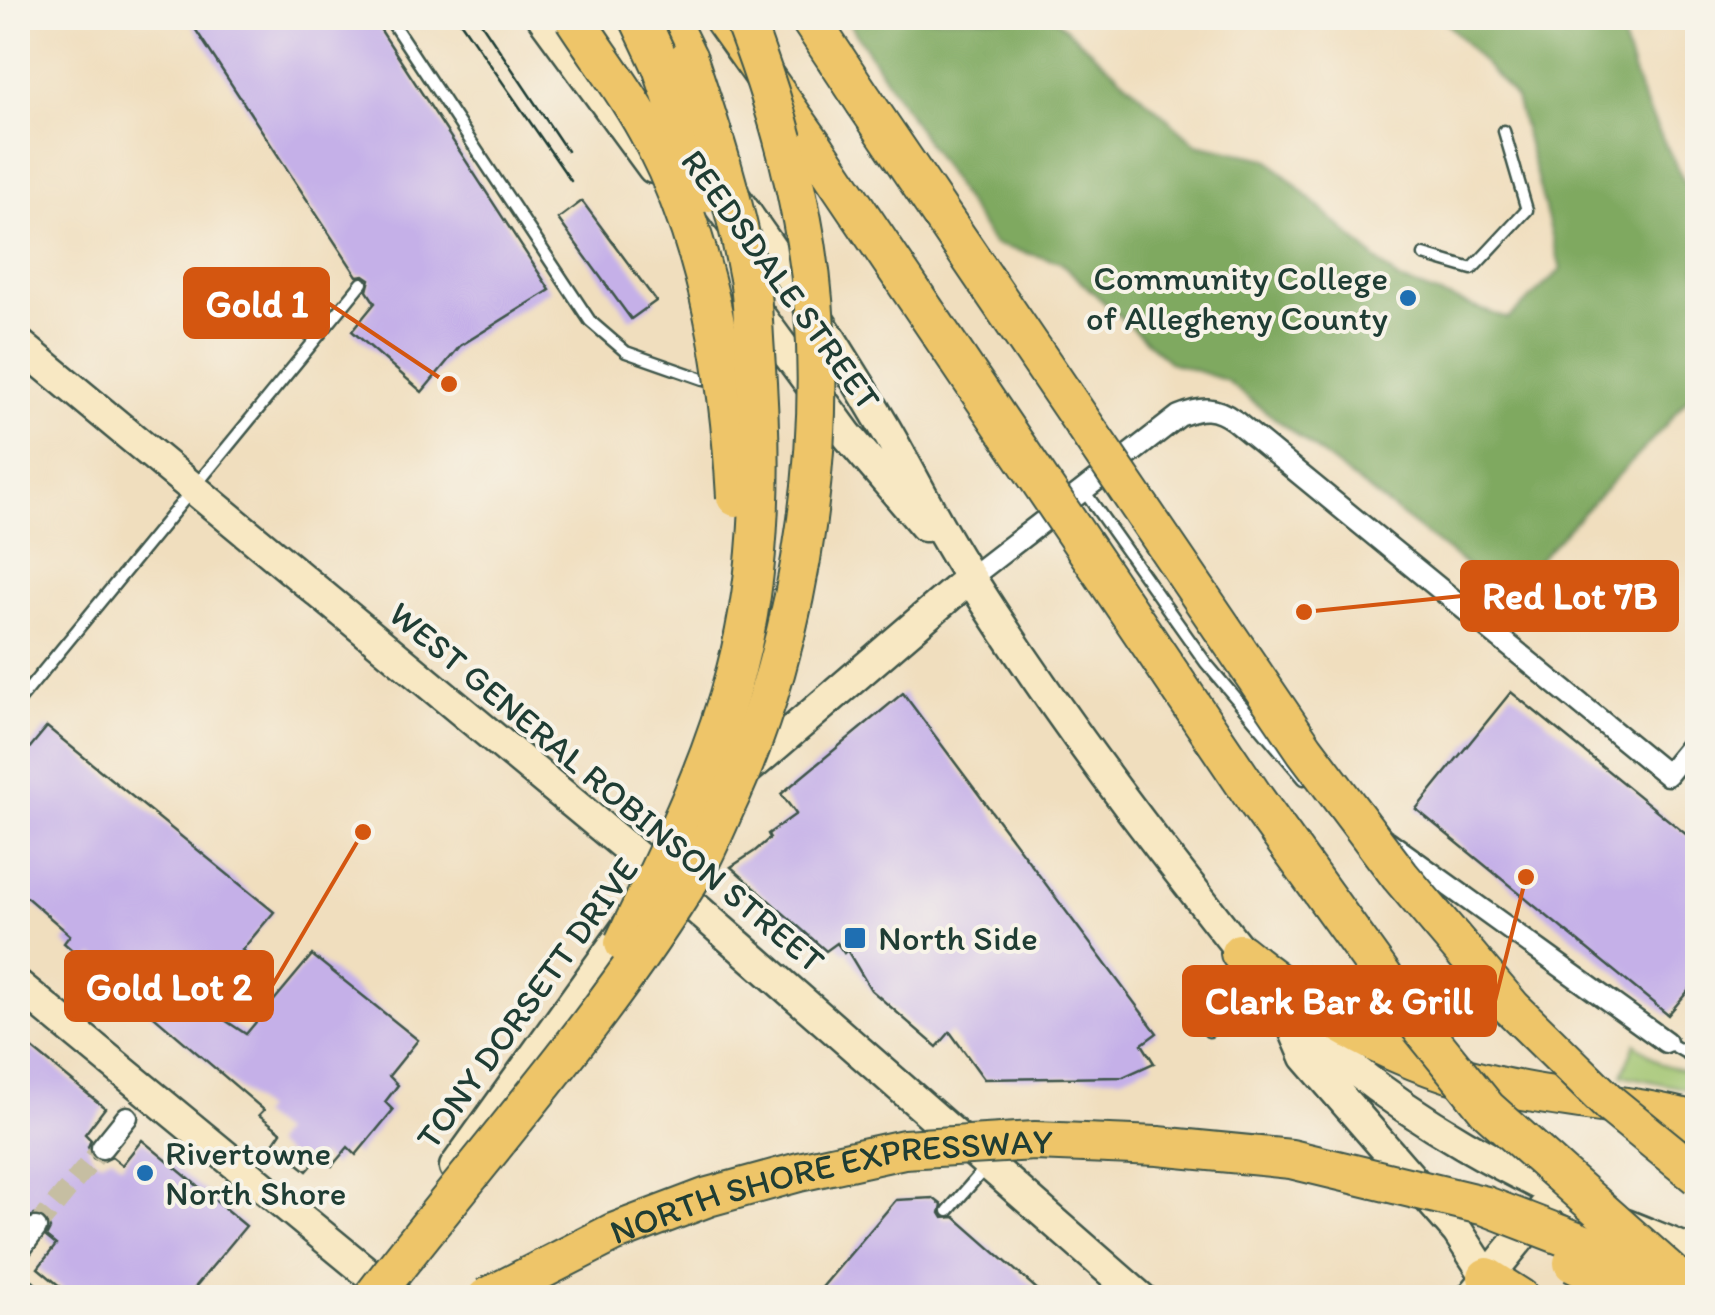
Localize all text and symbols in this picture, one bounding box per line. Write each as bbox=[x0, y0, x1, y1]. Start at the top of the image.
street label: REEDSDALE STREET bbox=[672, 141, 890, 419]
place label: Community College of Allegheny County bbox=[1086, 257, 1388, 339]
callout: Gold 1 bbox=[185, 269, 328, 337]
text: Gold 1 bbox=[206, 281, 309, 327]
marker: Community College of Allegheny County bbox=[1397, 287, 1419, 309]
callout: Red Lot 7B bbox=[1462, 562, 1677, 630]
text: Red Lot 7B bbox=[1482, 573, 1658, 619]
street label: WEST GENERAL ROBINSON STREET bbox=[381, 592, 833, 982]
street label: TONY DORSETT DRIVE bbox=[407, 849, 647, 1157]
place label: North Side bbox=[878, 917, 1038, 959]
marker: North Side bbox=[842, 925, 868, 951]
callout: Gold Lot 2 bbox=[66, 952, 272, 1020]
text: Gold Lot 2 bbox=[86, 964, 252, 1010]
callout: Clark Bar & Grill bbox=[1184, 967, 1495, 1035]
text: Clark Bar & Grill bbox=[1205, 978, 1474, 1024]
street label: NORTH SHORE EXPRESSWAY bbox=[604, 1120, 1053, 1253]
place label: Rivertowne North Shore bbox=[165, 1132, 346, 1214]
marker: Rivertowne North Shore bbox=[134, 1162, 156, 1184]

